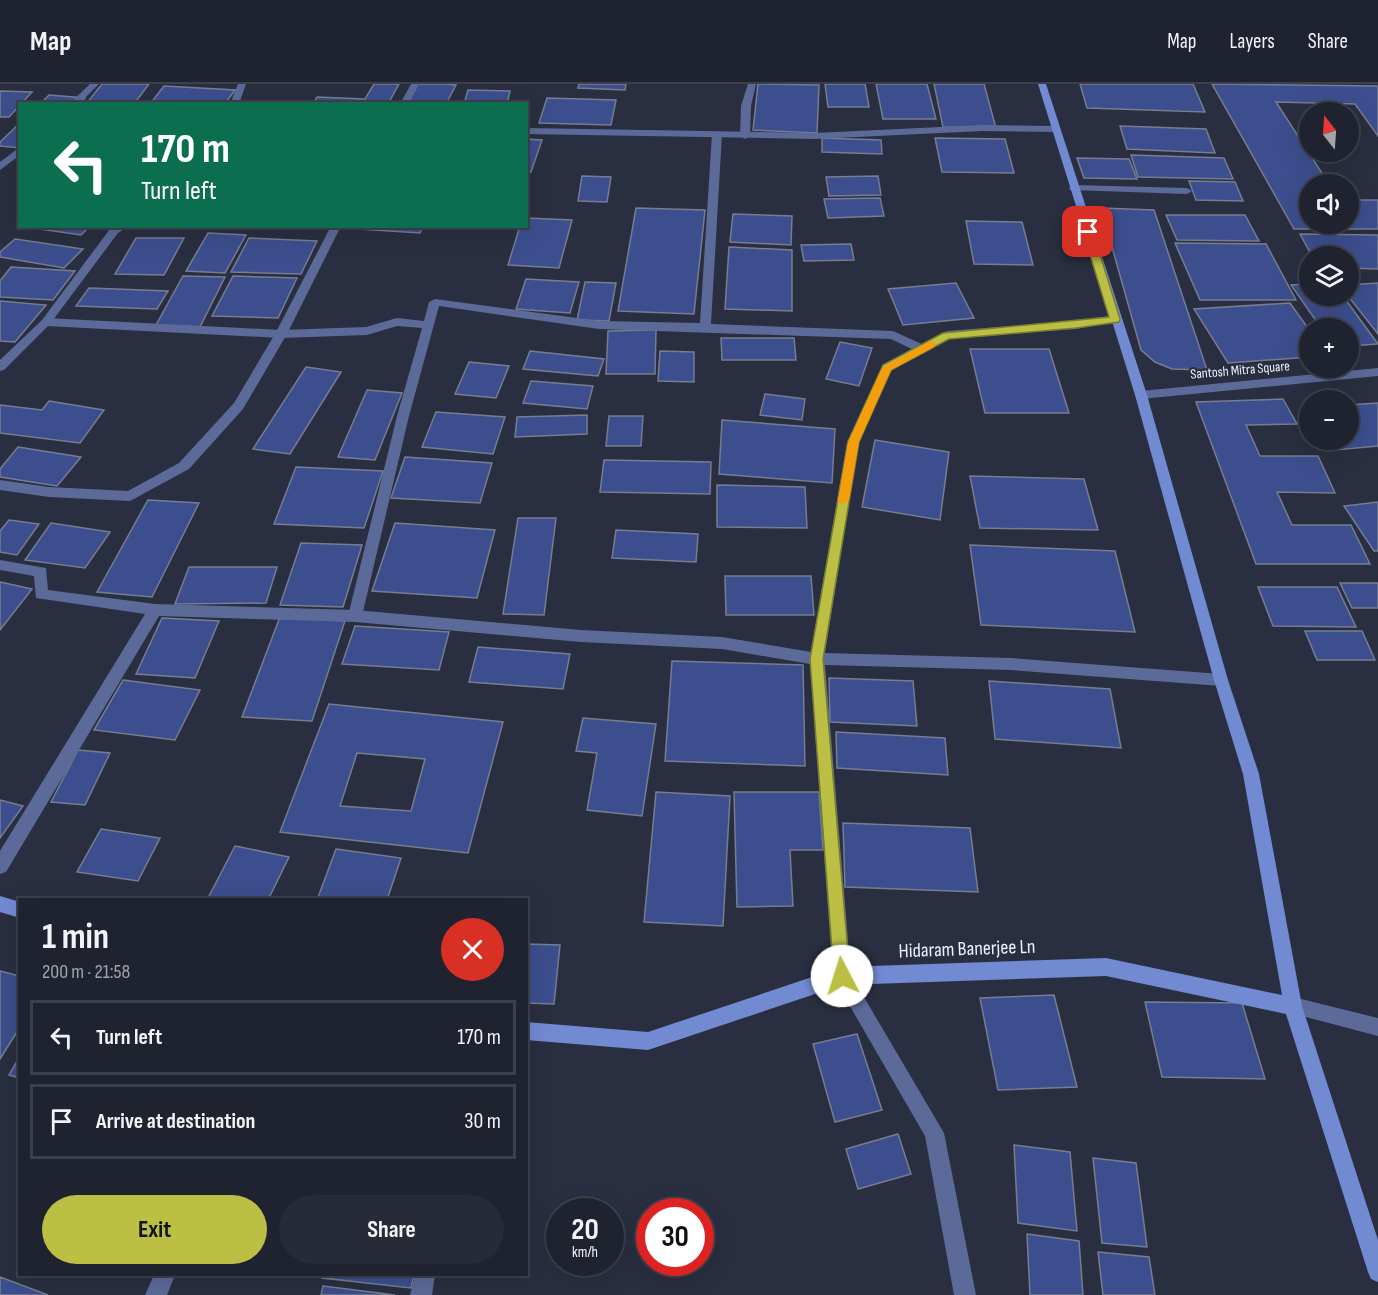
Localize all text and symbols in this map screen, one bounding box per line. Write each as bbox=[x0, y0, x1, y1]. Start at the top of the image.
text: Map bbox=[30, 25, 71, 58]
text: Map bbox=[1167, 29, 1196, 54]
text: Layers bbox=[1229, 29, 1275, 54]
text: Share bbox=[1308, 29, 1348, 54]
north arrow bbox=[1299, 102, 1359, 162]
map controls bbox=[1299, 102, 1359, 450]
text: 170 m bbox=[141, 124, 230, 175]
icon: left bbox=[42, 126, 120, 204]
button: sound bbox=[1299, 174, 1359, 234]
text: Turn left bbox=[141, 175, 217, 207]
pin bbox=[1062, 206, 1113, 257]
icon: arrive bbox=[1071, 215, 1104, 248]
button: layers bbox=[1299, 246, 1359, 306]
button: + bbox=[1299, 318, 1359, 378]
street label: Santosh Mitra Square bbox=[1190, 357, 1290, 383]
button: − bbox=[1299, 390, 1359, 450]
text: 1 min bbox=[42, 916, 109, 959]
button: close bbox=[441, 918, 504, 981]
street label: Hidaram Banerjee Ln bbox=[898, 935, 1036, 963]
position arrow bbox=[810, 944, 874, 1008]
text: 200 m · 21:58 bbox=[42, 960, 130, 984]
icon: left bbox=[45, 1021, 78, 1054]
text: Turn left bbox=[96, 1024, 162, 1051]
text: 170 m bbox=[457, 1024, 501, 1051]
icon: arrive bbox=[45, 1105, 78, 1138]
text: Arrive at destination bbox=[96, 1108, 255, 1135]
text: 30 m bbox=[464, 1108, 501, 1135]
button: Exit bbox=[42, 1195, 267, 1264]
button: Share bbox=[279, 1195, 504, 1264]
speed limit sign: 30 bbox=[636, 1198, 714, 1276]
text: 20 bbox=[571, 1212, 599, 1248]
text: km/h bbox=[572, 1243, 598, 1262]

